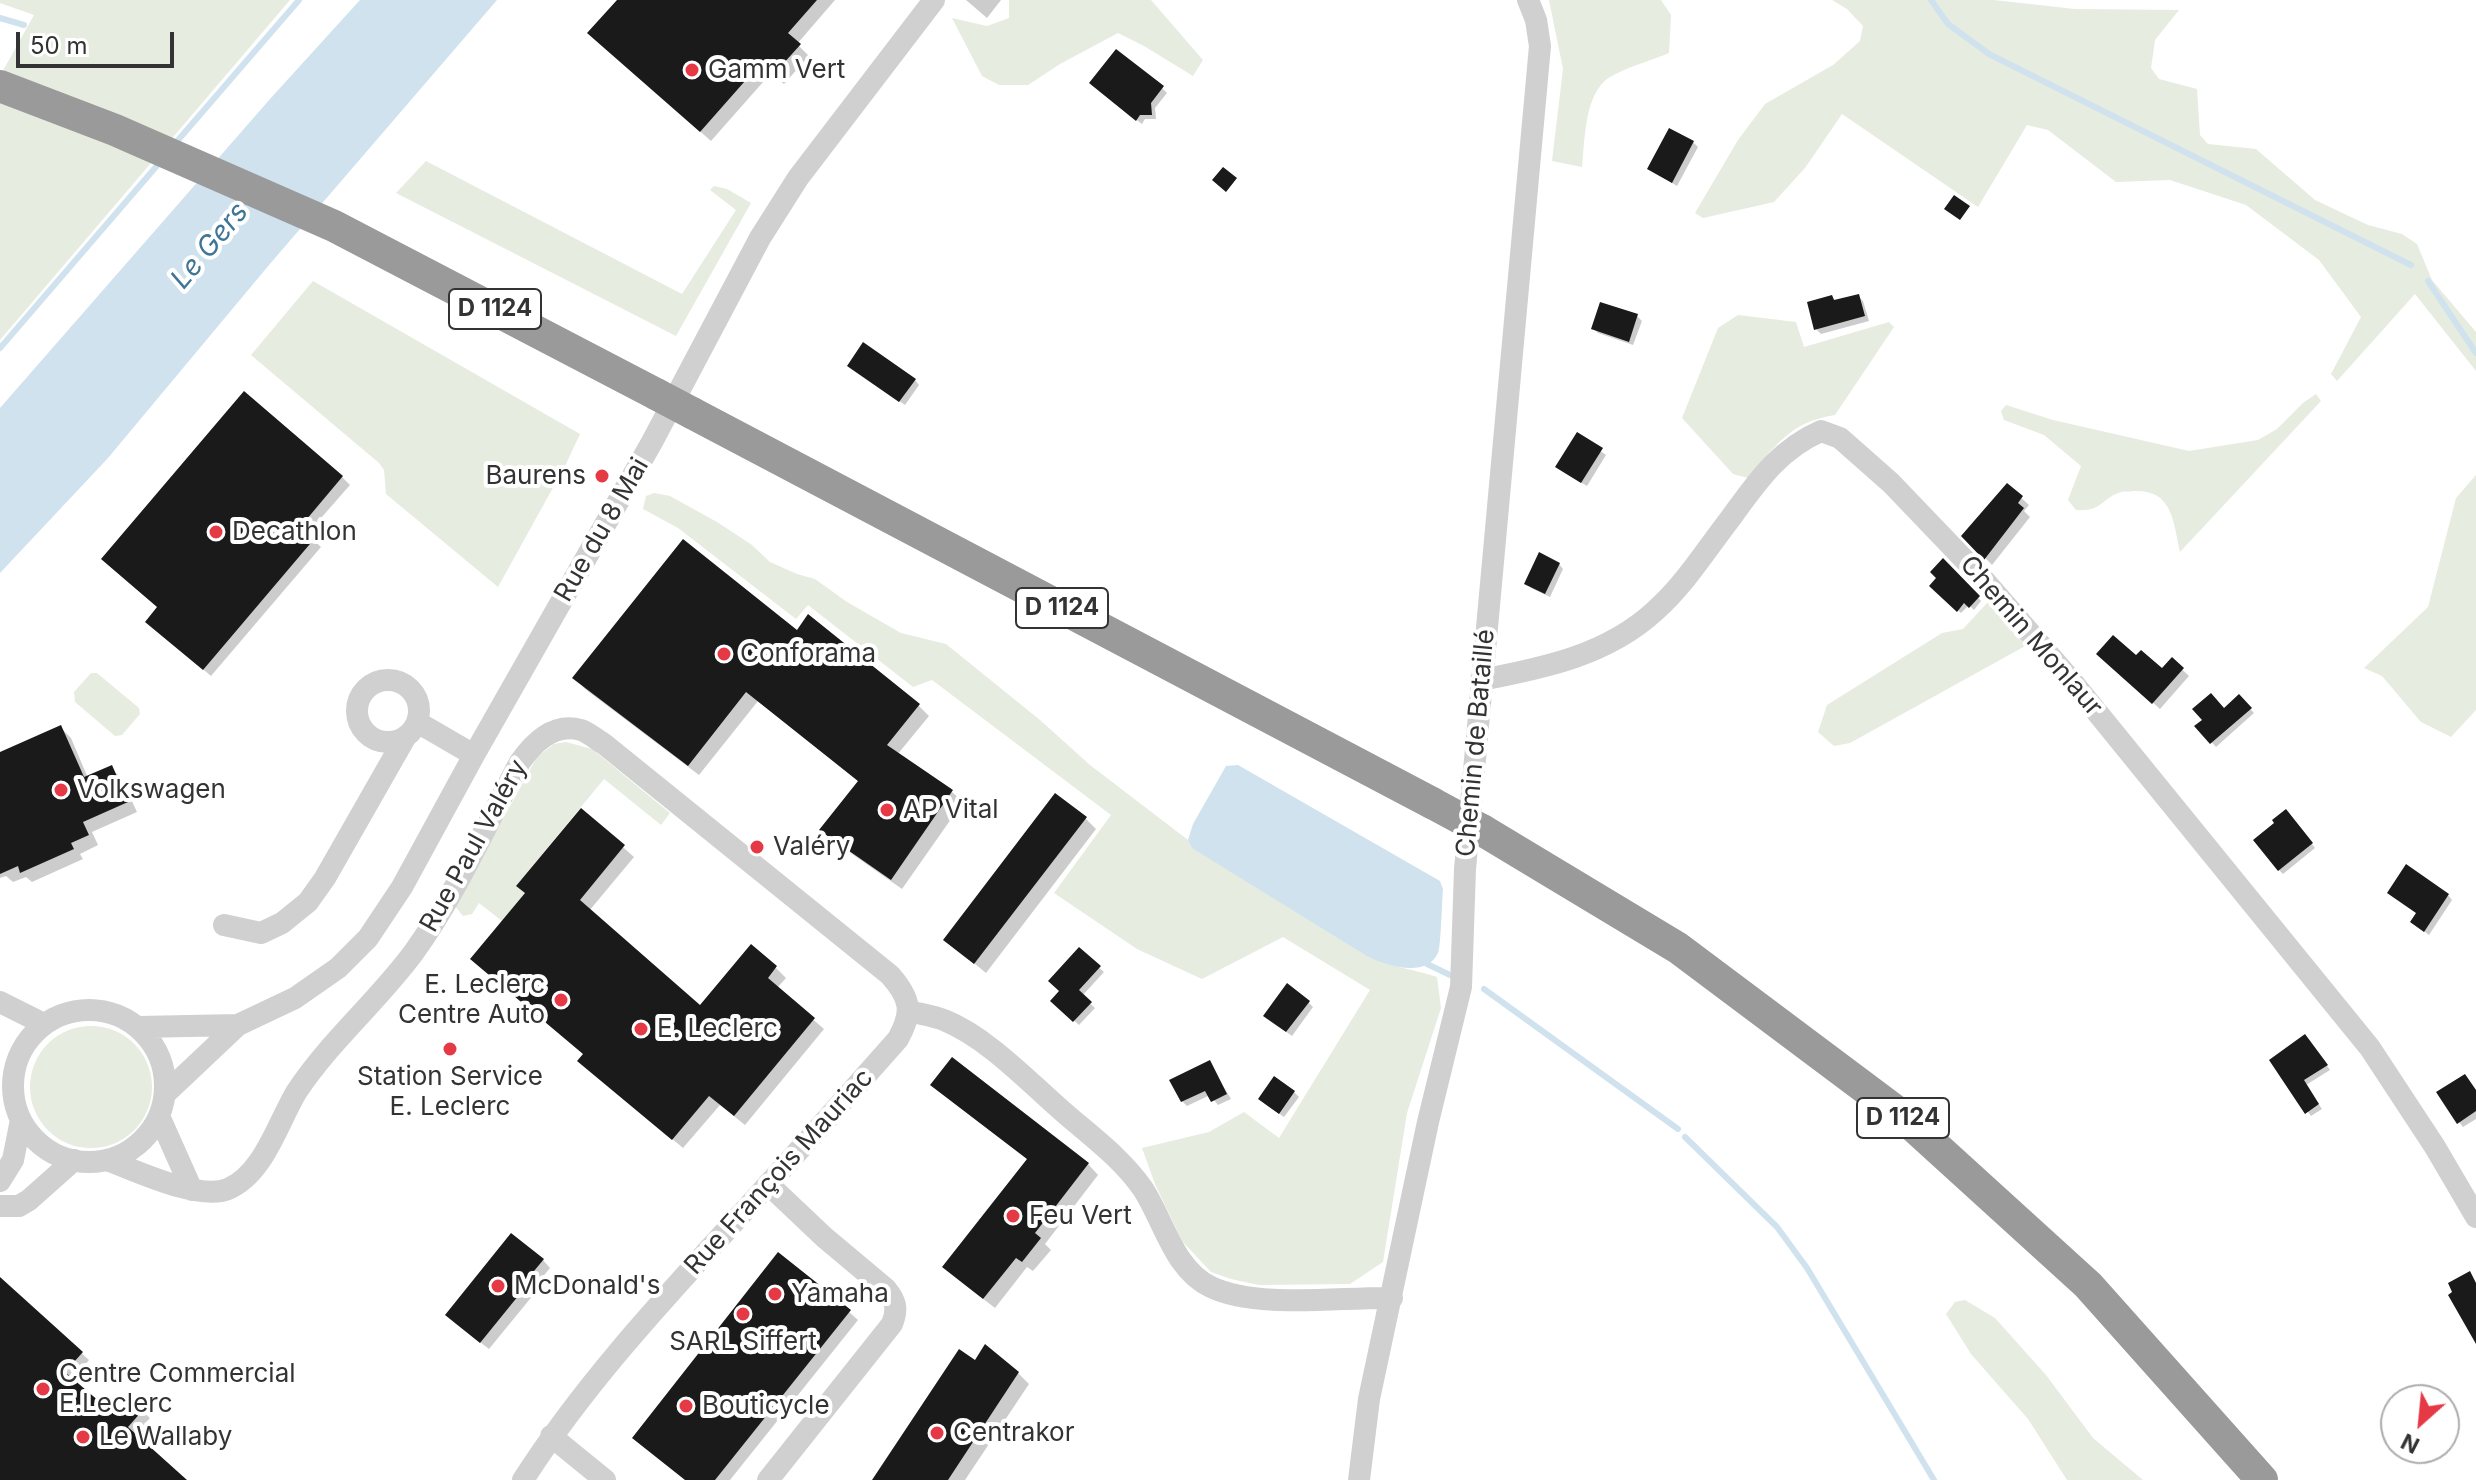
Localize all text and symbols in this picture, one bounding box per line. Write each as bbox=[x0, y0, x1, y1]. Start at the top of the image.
scale bar bbox=[20, 16, 178, 66]
text: 50 m bbox=[30, 31, 88, 60]
place label: Gamm Vert bbox=[708, 54, 845, 86]
marker: Gamm Vert bbox=[683, 61, 701, 79]
water label: Le Gers bbox=[164, 196, 256, 296]
road number: D 1124 bbox=[449, 289, 541, 329]
street label: Rue du 8 Mai bbox=[548, 453, 656, 607]
place label: Baurens bbox=[485, 460, 586, 492]
marker: Baurens bbox=[593, 467, 611, 485]
place label: Decathlon bbox=[232, 516, 357, 548]
marker: Decathlon bbox=[207, 523, 225, 541]
street label: Chemin Monlaur bbox=[1953, 550, 2109, 722]
road number: D 1124 bbox=[1016, 588, 1108, 628]
street label: Chemin de Bataillé bbox=[1450, 628, 1502, 858]
place label: Conforama bbox=[740, 638, 876, 670]
marker: Conforama bbox=[715, 645, 733, 663]
street label: Rue Paul Valéry bbox=[414, 754, 534, 938]
place label: Volkswagen bbox=[77, 774, 226, 806]
marker: Volkswagen bbox=[52, 781, 70, 799]
place label: AP Vital bbox=[903, 794, 999, 826]
marker: AP Vital bbox=[878, 801, 896, 819]
place label: Valéry bbox=[773, 831, 850, 863]
marker: Valéry bbox=[748, 838, 766, 856]
place label: E. Leclerc Centre Auto bbox=[398, 969, 545, 1030]
marker: E. Leclerc Centre Auto bbox=[552, 991, 570, 1009]
place label: E. Leclerc bbox=[657, 1013, 778, 1045]
marker: E. Leclerc bbox=[632, 1020, 650, 1038]
marker: Station Service E. Leclerc bbox=[441, 1040, 459, 1058]
place label: Station Service E. Leclerc bbox=[357, 1061, 543, 1122]
street label: Rue François Mauriac bbox=[678, 1063, 880, 1281]
road number: D 1124 bbox=[1857, 1098, 1949, 1138]
place label: Feu Vert bbox=[1029, 1200, 1132, 1232]
marker: Feu Vert bbox=[1004, 1207, 1022, 1225]
place label: McDonald's bbox=[514, 1270, 660, 1302]
marker: McDonald's bbox=[489, 1277, 507, 1295]
place label: Yamaha bbox=[791, 1278, 889, 1310]
marker: Yamaha bbox=[766, 1285, 784, 1303]
marker: SARL Siffert bbox=[734, 1305, 752, 1323]
place label: SARL Siffert bbox=[669, 1326, 817, 1358]
place label: Centre Commercial E.Leclerc bbox=[59, 1358, 296, 1420]
marker: Centre Commercial E.Leclerc bbox=[34, 1380, 52, 1398]
north arrow bbox=[2380, 1384, 2460, 1464]
place label: Bouticycle bbox=[702, 1390, 830, 1422]
marker: Bouticycle bbox=[677, 1397, 695, 1415]
place label: Centrakor bbox=[953, 1417, 1074, 1449]
place label: Le Wallaby bbox=[99, 1421, 232, 1453]
marker: Centrakor bbox=[928, 1424, 946, 1442]
marker: Le Wallaby bbox=[74, 1428, 92, 1446]
text: N bbox=[2397, 1428, 2423, 1459]

